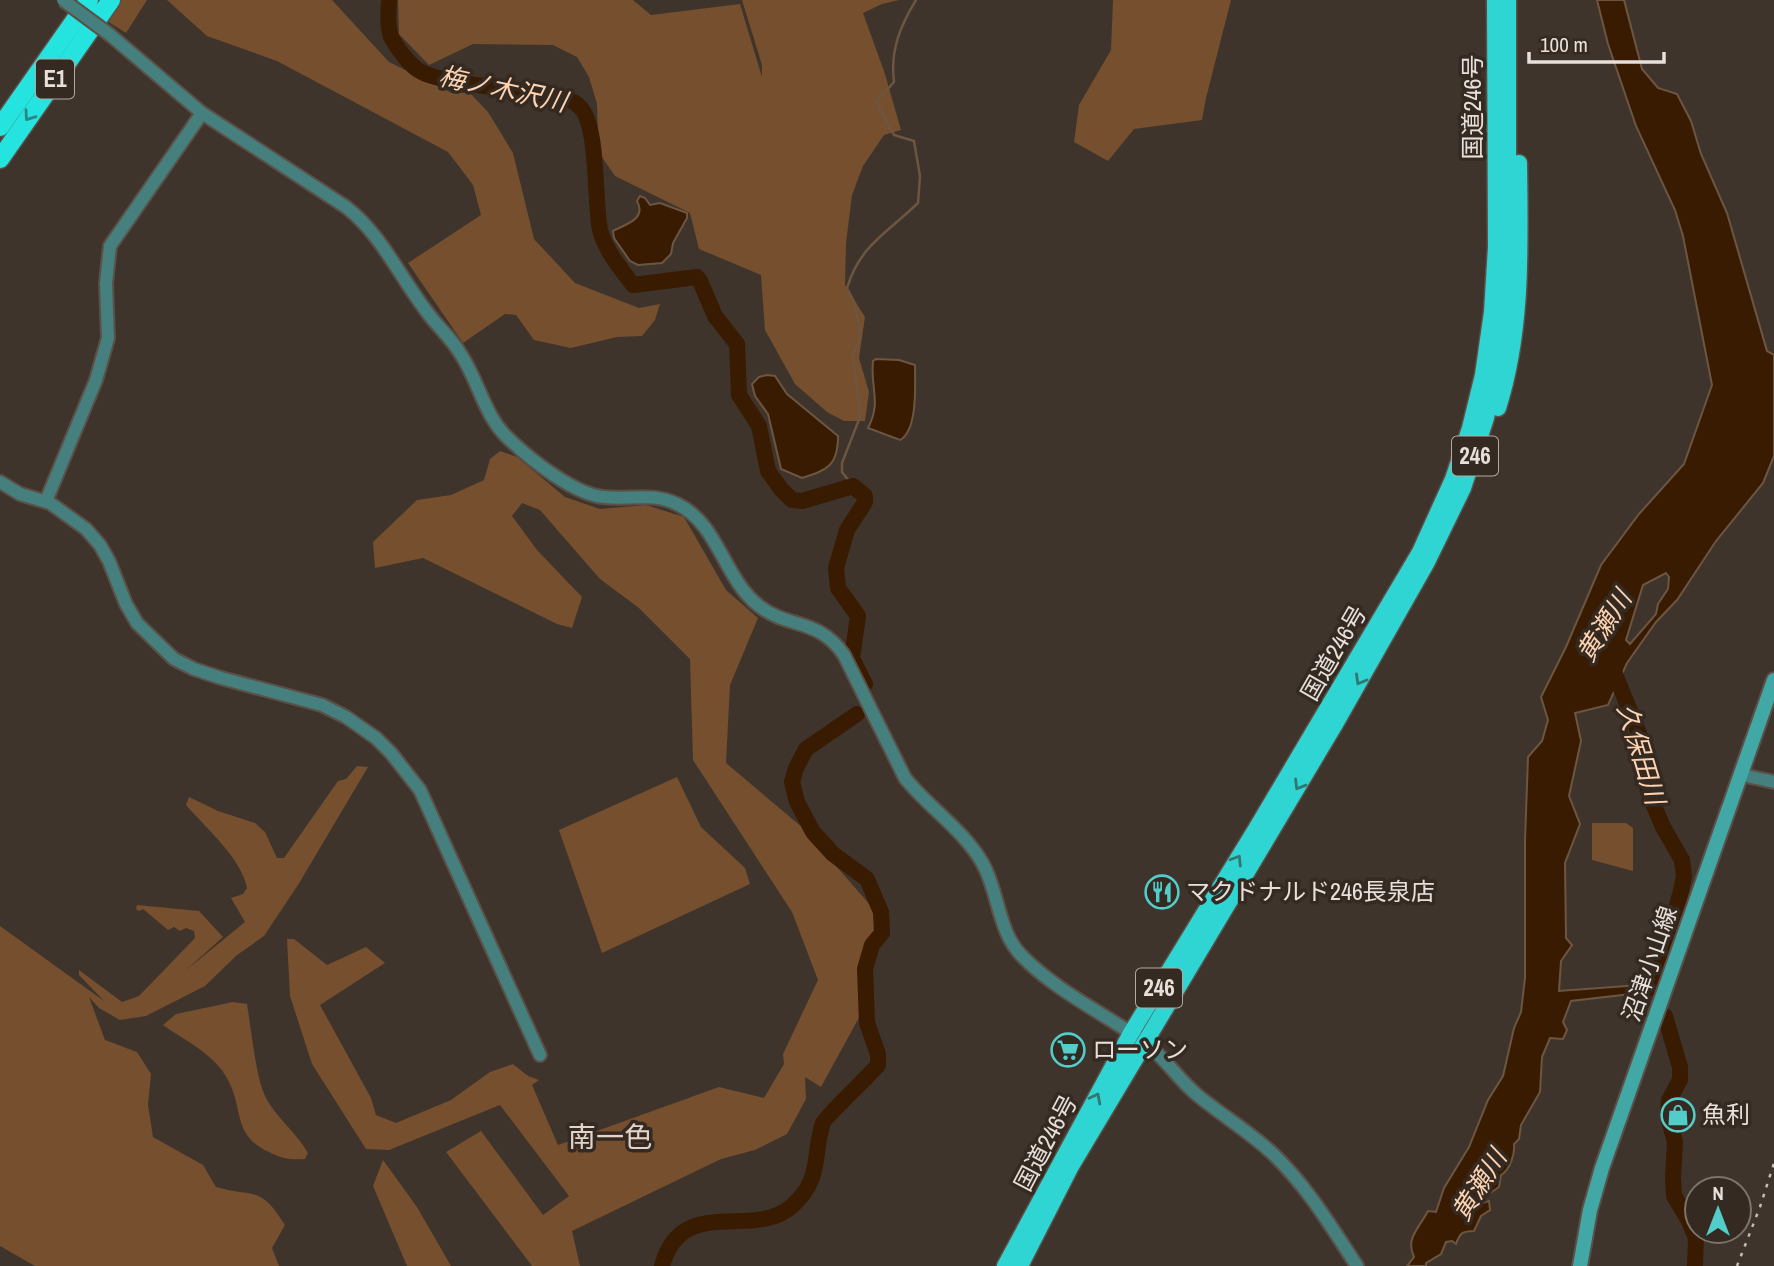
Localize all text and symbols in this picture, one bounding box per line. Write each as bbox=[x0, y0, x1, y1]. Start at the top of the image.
scale bar bbox=[1529, 21, 1664, 65]
text: 100 m bbox=[1540, 30, 1588, 59]
street label: 国道246号 bbox=[1456, 55, 1488, 159]
water label: 梅ノ木沢川 bbox=[436, 58, 573, 120]
road number: E1 bbox=[36, 60, 74, 99]
one-way arrow bbox=[25, 108, 37, 121]
road number: 246 bbox=[1452, 436, 1498, 476]
water label: 黄瀬川 bbox=[1568, 581, 1641, 668]
street label: 国道246号 bbox=[1293, 599, 1373, 706]
one-way arrow bbox=[1355, 673, 1368, 686]
water label: 久保田川 bbox=[1610, 699, 1674, 812]
one-way arrow bbox=[1294, 777, 1307, 790]
one-way arrow bbox=[1228, 855, 1241, 868]
restaurant icon: マクドナルド246長泉店 bbox=[1143, 873, 1181, 911]
place label: マクドナルド246長泉店 bbox=[1186, 875, 1435, 907]
street label: 沼津小山線 bbox=[1614, 902, 1684, 1026]
road number: 246 bbox=[1136, 968, 1182, 1007]
supermarket icon: ローソン bbox=[1049, 1031, 1087, 1069]
place label: ローソン bbox=[1092, 1033, 1188, 1065]
street label: 国道246号 bbox=[1006, 1089, 1084, 1196]
one-way arrow bbox=[1088, 1093, 1101, 1105]
shop icon: 魚利 bbox=[1659, 1096, 1697, 1134]
place label: 魚利 bbox=[1702, 1098, 1750, 1130]
district label: 南一色 bbox=[568, 1118, 652, 1156]
water label: 黄瀬川 bbox=[1443, 1140, 1516, 1227]
north arrow bbox=[1683, 1175, 1753, 1245]
text: N bbox=[1712, 1180, 1724, 1206]

